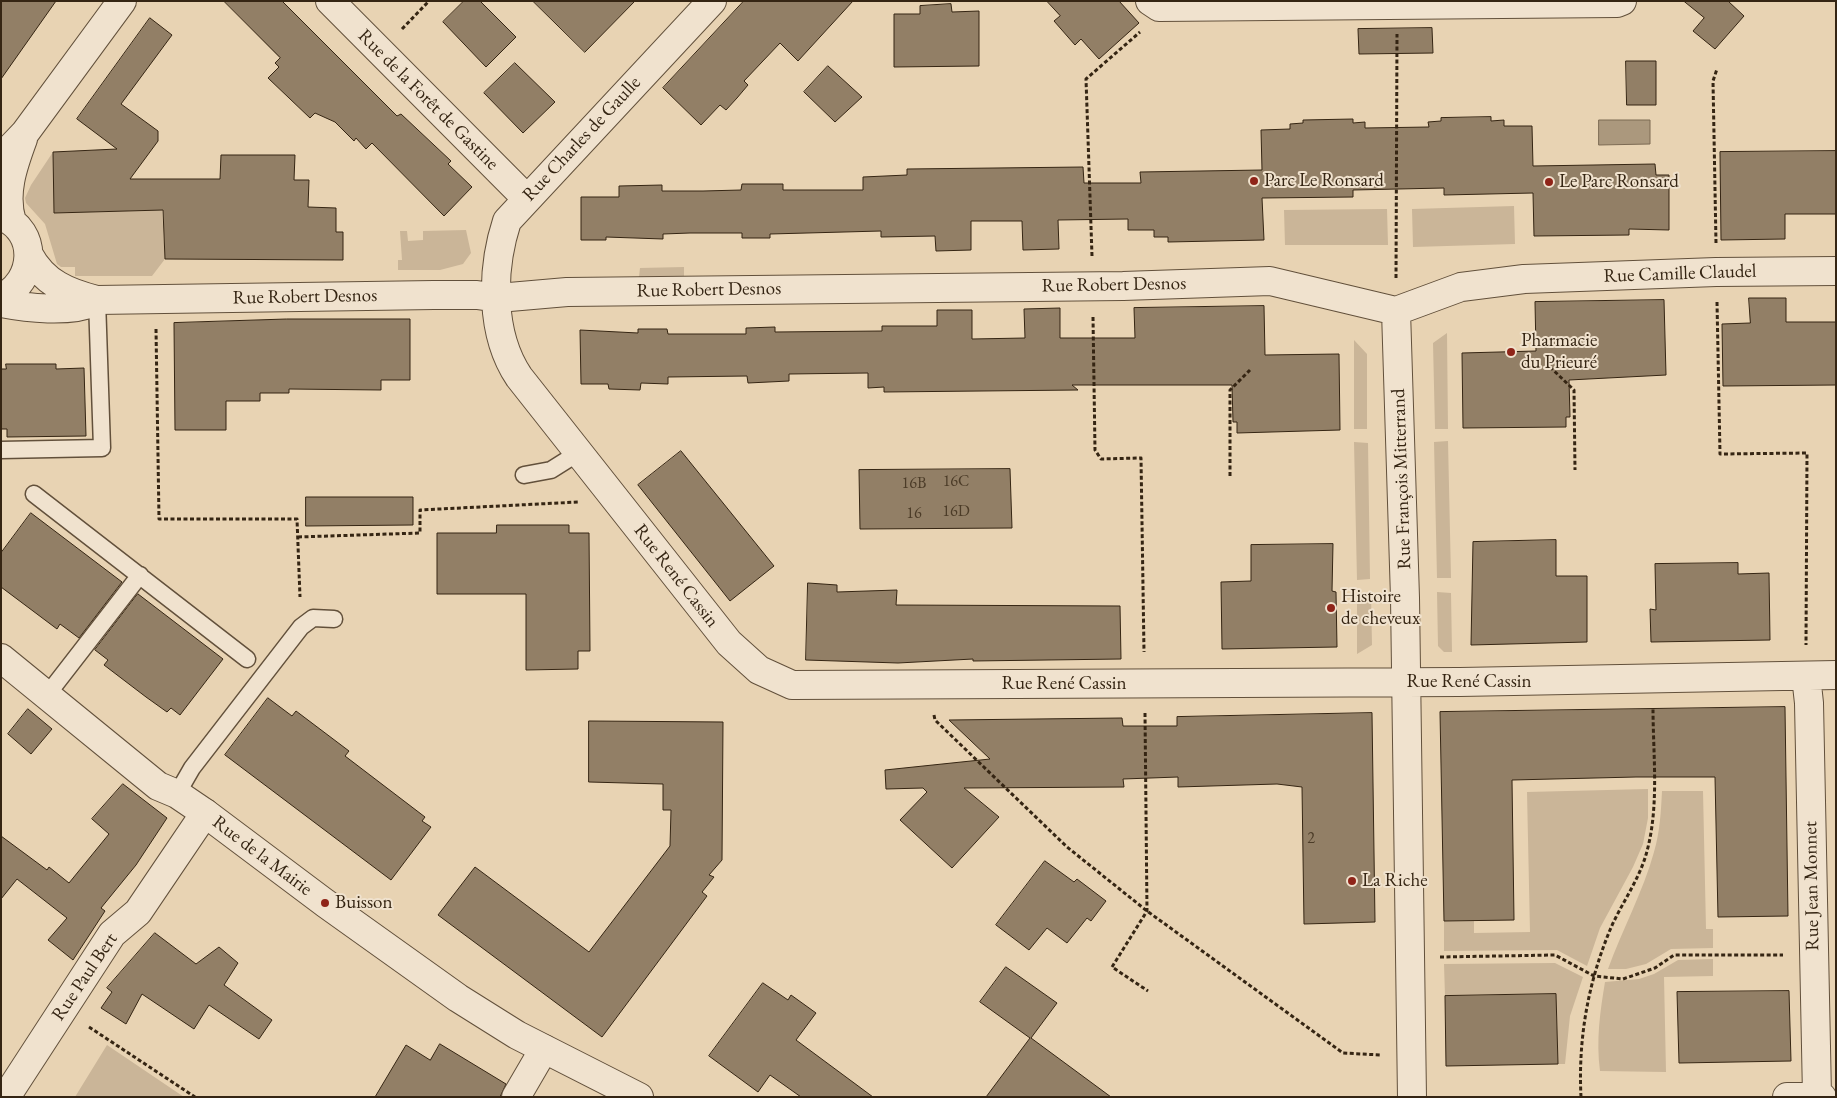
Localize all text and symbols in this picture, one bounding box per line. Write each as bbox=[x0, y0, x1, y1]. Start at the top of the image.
street label: Rue de la Forêt de Gastine bbox=[353, 25, 503, 175]
street label: Rue Charles de Gaulle bbox=[518, 72, 646, 206]
place label: Parc Le Ronsard bbox=[1264, 170, 1384, 192]
place label: Le Parc Ronsard bbox=[1559, 171, 1679, 193]
marker: Parc Le Ronsard bbox=[1248, 175, 1260, 187]
marker: Le Parc Ronsard bbox=[1543, 176, 1555, 188]
street label: Rue Camille Claudel bbox=[1603, 260, 1757, 288]
street label: Rue Robert Desnos bbox=[1042, 272, 1186, 298]
street label: Rue Robert Desnos bbox=[637, 277, 781, 303]
street label: Rue Robert Desnos bbox=[233, 284, 377, 310]
place label: Pharmacie du Prieuré bbox=[1521, 330, 1597, 374]
marker: Pharmacie du Prieuré bbox=[1505, 346, 1517, 358]
street label: Rue François Mitterrand bbox=[1387, 388, 1417, 570]
house number: 16C bbox=[943, 472, 969, 492]
house number: 16B bbox=[902, 474, 926, 494]
house number: 16D bbox=[942, 502, 970, 522]
house number: 16 bbox=[906, 504, 922, 524]
street label: Rue René Cassin bbox=[629, 520, 723, 632]
place label: Histoire de cheveux bbox=[1341, 586, 1420, 630]
marker: Histoire de cheveux bbox=[1325, 602, 1337, 614]
street label: Rue René Cassin bbox=[1406, 671, 1532, 693]
street label: Rue René Cassin bbox=[1001, 673, 1127, 695]
street label: Rue de la Mairie bbox=[208, 811, 316, 901]
street label: Rue Jean Monnet bbox=[1799, 821, 1825, 951]
house number: 2 bbox=[1307, 829, 1315, 849]
place label: La Riche bbox=[1362, 870, 1428, 892]
marker: La Riche bbox=[1346, 875, 1358, 887]
place label: Buisson bbox=[335, 892, 393, 914]
marker: Buisson bbox=[319, 897, 331, 909]
street label: Rue Paul Bert bbox=[47, 929, 123, 1025]

